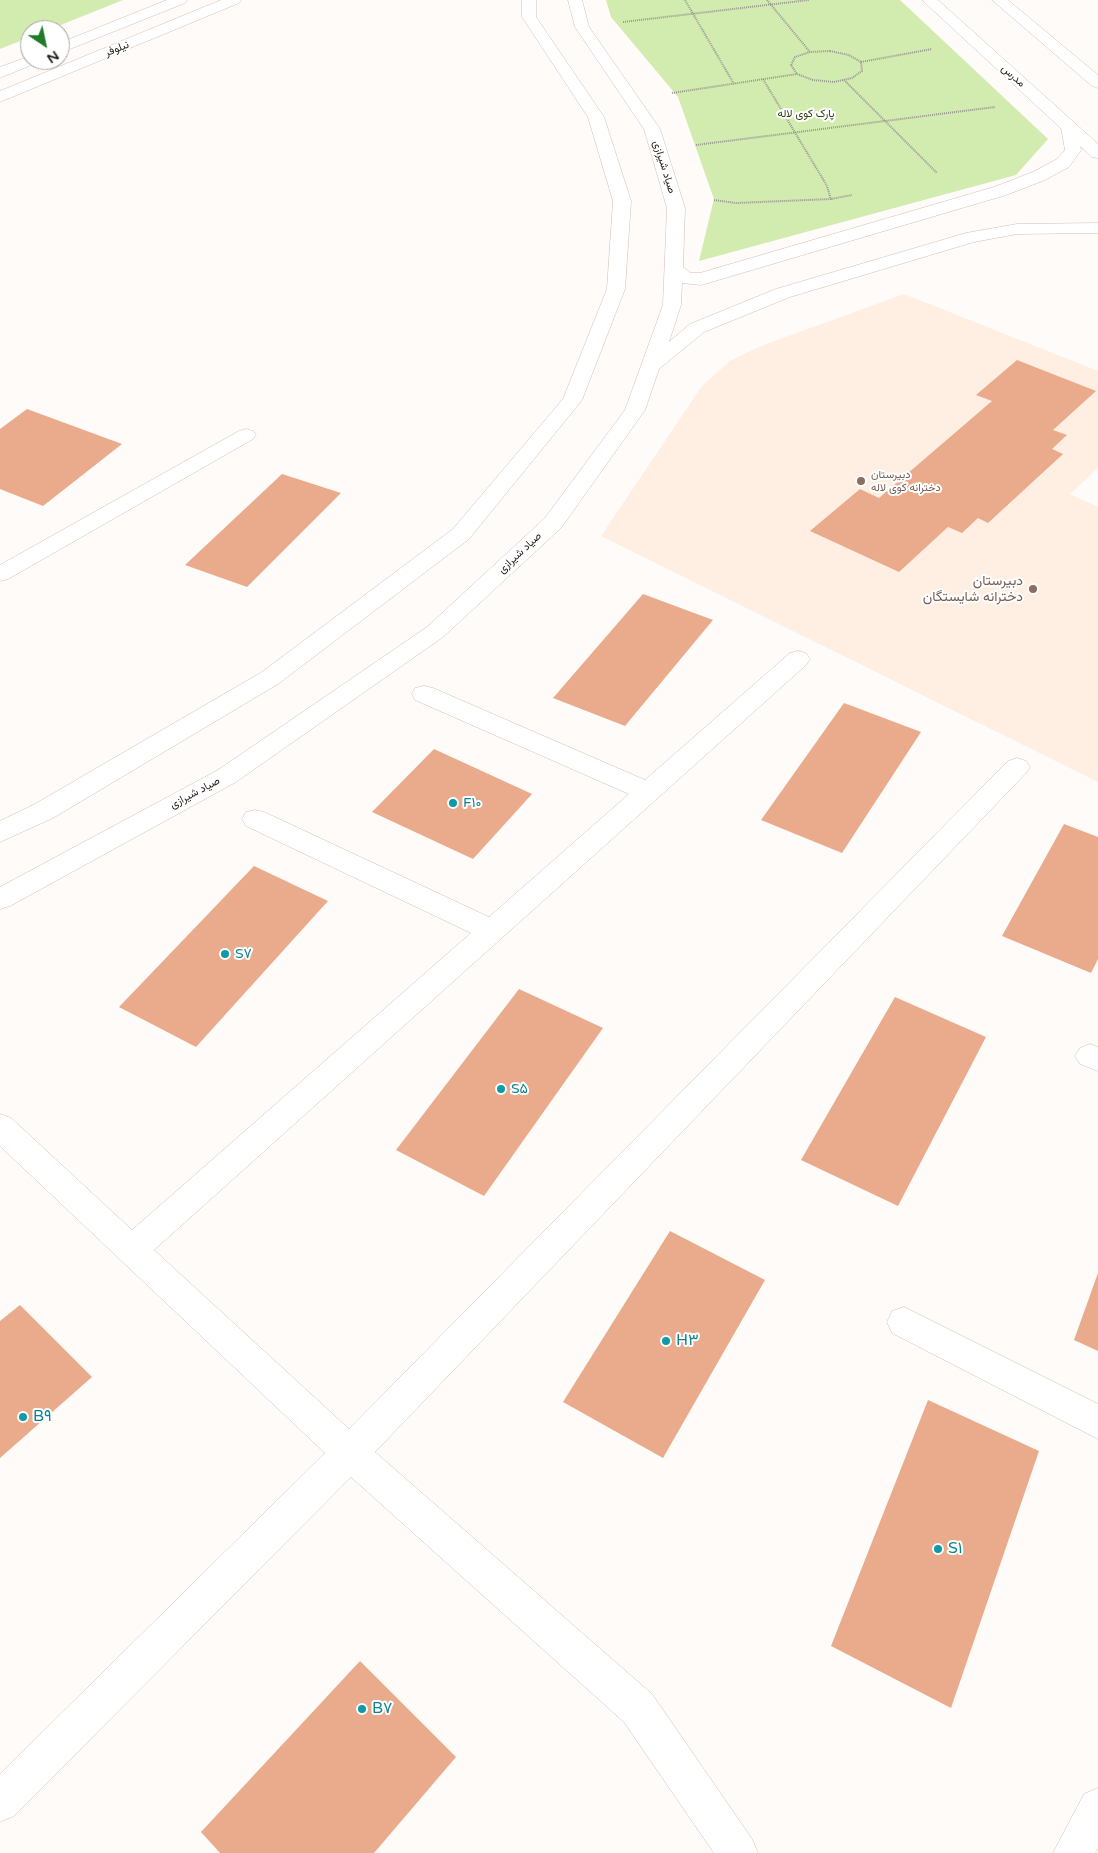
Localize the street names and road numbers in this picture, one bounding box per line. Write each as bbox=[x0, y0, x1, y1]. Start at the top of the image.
street label: نیلوفر bbox=[103, 38, 131, 60]
street label: مدرس bbox=[998, 62, 1028, 90]
street label: صیاد شیرازی bbox=[650, 139, 678, 195]
street label: صیاد شیرازی bbox=[495, 529, 545, 577]
street label: صیاد شیرازی bbox=[168, 774, 222, 812]

